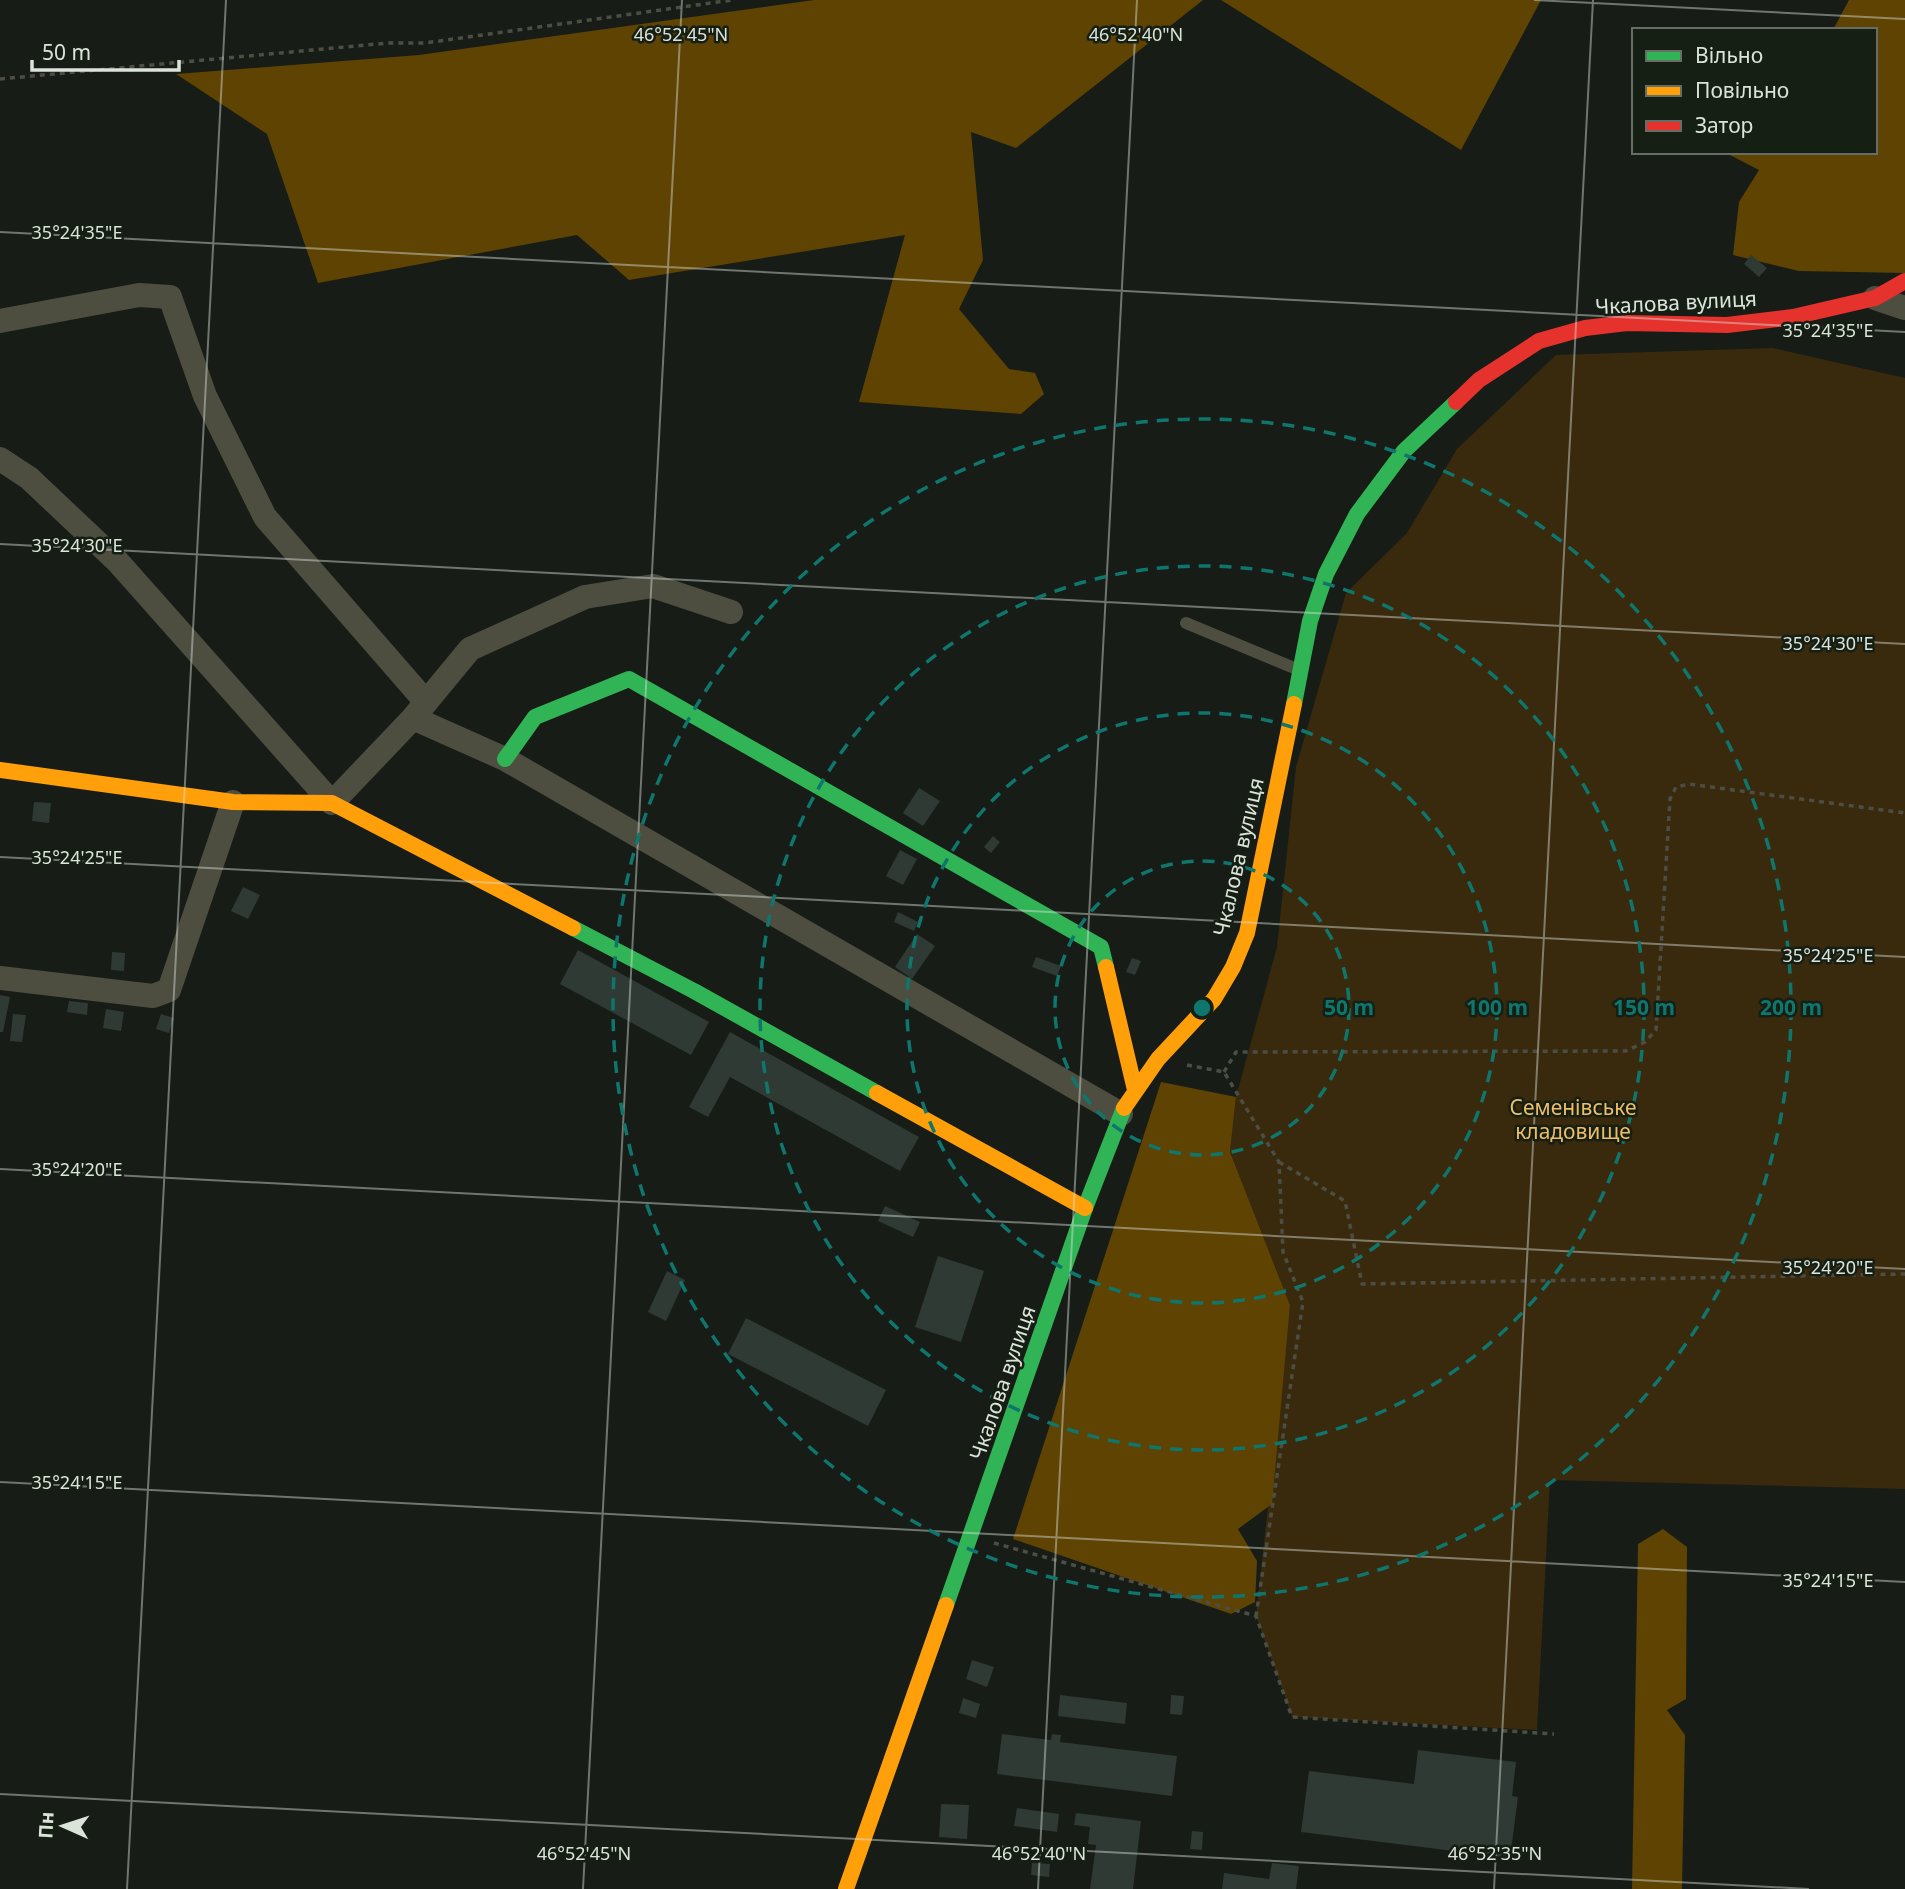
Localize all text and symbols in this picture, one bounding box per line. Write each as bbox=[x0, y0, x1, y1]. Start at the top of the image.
text: 46°52'45"N bbox=[634, 22, 728, 46]
text: 46°52'40"N bbox=[1089, 22, 1183, 46]
scale bar bbox=[32, 28, 178, 72]
legend bbox=[1632, 28, 1877, 154]
text: 50 m bbox=[42, 38, 91, 66]
text: Вільно bbox=[1695, 41, 1763, 69]
text: Повільно bbox=[1695, 76, 1789, 104]
text: Затор bbox=[1695, 111, 1753, 139]
text: 35°24'35"E bbox=[32, 220, 122, 244]
street label: Чкалова вулиця bbox=[1594, 284, 1758, 320]
text: 35°24'35"E bbox=[1783, 318, 1873, 342]
text: 35°24'30"E bbox=[32, 533, 122, 557]
text: 35°24'30"E bbox=[1783, 631, 1873, 655]
street label: Чкалова вулиця bbox=[1206, 775, 1270, 939]
text: 35°24'25"E bbox=[32, 845, 122, 869]
text: 35°24'25"E bbox=[1783, 943, 1873, 967]
text: 50 m bbox=[1324, 993, 1374, 1021]
text: 100 m bbox=[1466, 993, 1528, 1021]
text: 150 m bbox=[1613, 993, 1675, 1021]
text: 200 m bbox=[1760, 993, 1822, 1021]
centre of rings bbox=[1190, 996, 1214, 1020]
park label: Семенівське кладовище bbox=[1510, 1093, 1636, 1145]
text: 35°24'20"E bbox=[32, 1157, 122, 1181]
text: 35°24'20"E bbox=[1783, 1255, 1873, 1279]
street label: Чкалова вулиця bbox=[962, 1302, 1042, 1464]
text: 35°24'15"E bbox=[32, 1470, 122, 1494]
text: 35°24'15"E bbox=[1783, 1568, 1873, 1592]
north arrow bbox=[28, 1791, 98, 1861]
text: Пн bbox=[32, 1811, 60, 1839]
text: 46°52'45"N bbox=[537, 1841, 631, 1865]
text: 46°52'40"N bbox=[992, 1841, 1086, 1865]
text: 46°52'35"N bbox=[1448, 1841, 1542, 1865]

